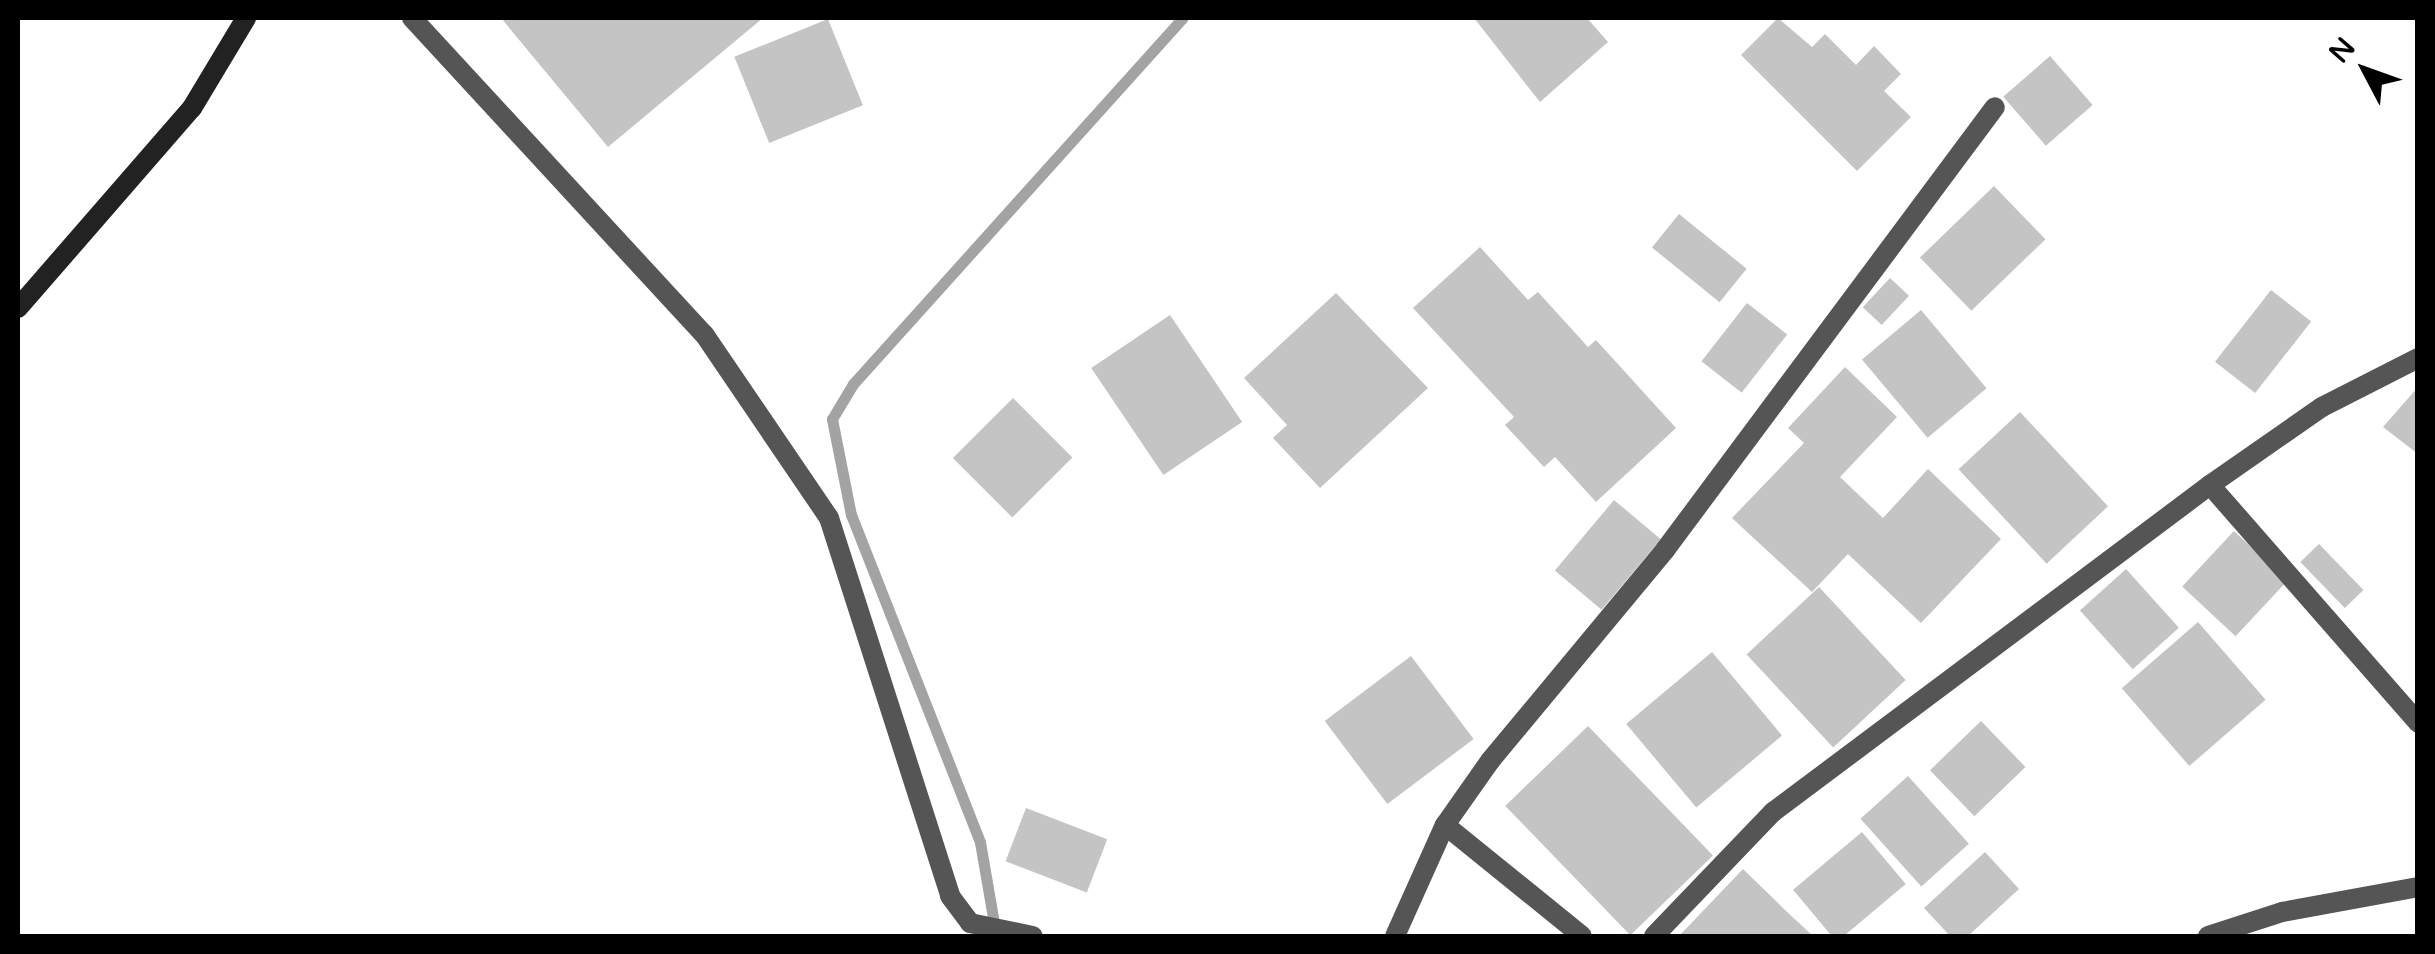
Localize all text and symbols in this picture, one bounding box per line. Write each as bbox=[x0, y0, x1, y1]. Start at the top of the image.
north arrow bbox=[2315, 20, 2415, 120]
text: N bbox=[2322, 31, 2363, 70]

